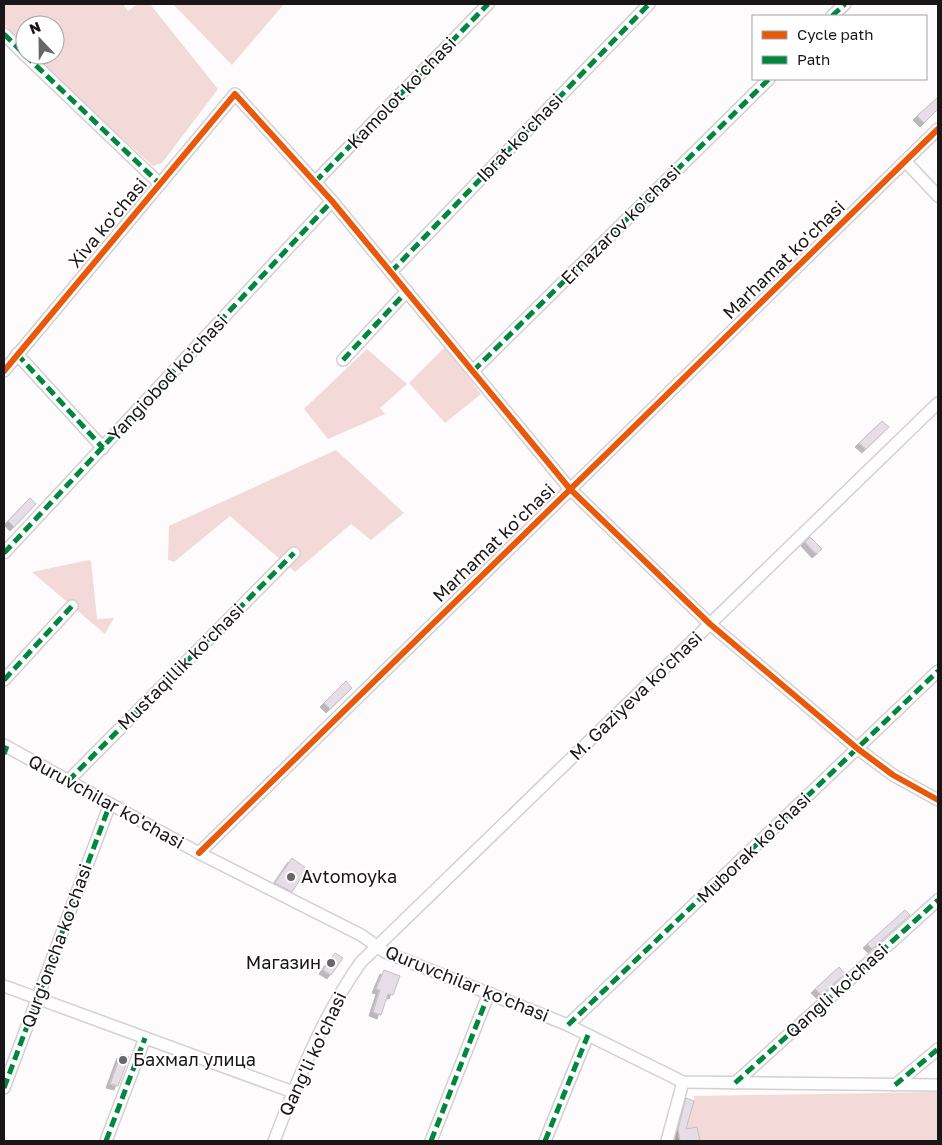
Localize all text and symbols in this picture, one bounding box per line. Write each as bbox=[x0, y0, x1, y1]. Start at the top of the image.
north arrow bbox=[15, 15, 65, 65]
legend bbox=[752, 15, 927, 80]
text: N bbox=[27, 18, 43, 37]
text: Cycle path bbox=[797, 25, 873, 43]
street label: Kamolot ko'chasi bbox=[342, 32, 460, 153]
text: Path bbox=[797, 50, 830, 68]
street label: Ibrat ko'chasi bbox=[471, 88, 567, 186]
street label: Ernazarov ko'chasi bbox=[556, 160, 685, 289]
street label: Xiva ko'chasi bbox=[63, 173, 151, 272]
street label: Marhamat ko'chasi bbox=[718, 195, 849, 323]
street label: Yangiobod ko'chasi bbox=[103, 309, 232, 445]
street label: Marhamat ko'chasi bbox=[428, 478, 559, 606]
street label: Mustaqillik ko'chasi bbox=[112, 598, 248, 734]
street label: M. Gaziyeva ko'chasi bbox=[564, 626, 706, 764]
street label: Quruvchilar ko'chasi bbox=[25, 749, 188, 853]
street label: Muborak ko'chasi bbox=[692, 787, 815, 907]
street label: Qurg'oncha ko'chasi bbox=[16, 861, 96, 1031]
place label: Avtomoyka bbox=[301, 865, 397, 887]
marker: Avtomoyka bbox=[285, 871, 297, 883]
street label: Qangli ko'chasi bbox=[781, 938, 892, 1042]
street label: Quruvchilar ko'chasi bbox=[382, 940, 552, 1026]
place label: Магазин bbox=[246, 951, 321, 973]
marker: Магазин bbox=[325, 957, 337, 969]
street label: Qang'li ko'chasi bbox=[274, 988, 350, 1119]
place label: Бахмал улица bbox=[133, 1048, 256, 1070]
marker: Бахмал улица bbox=[117, 1054, 129, 1066]

